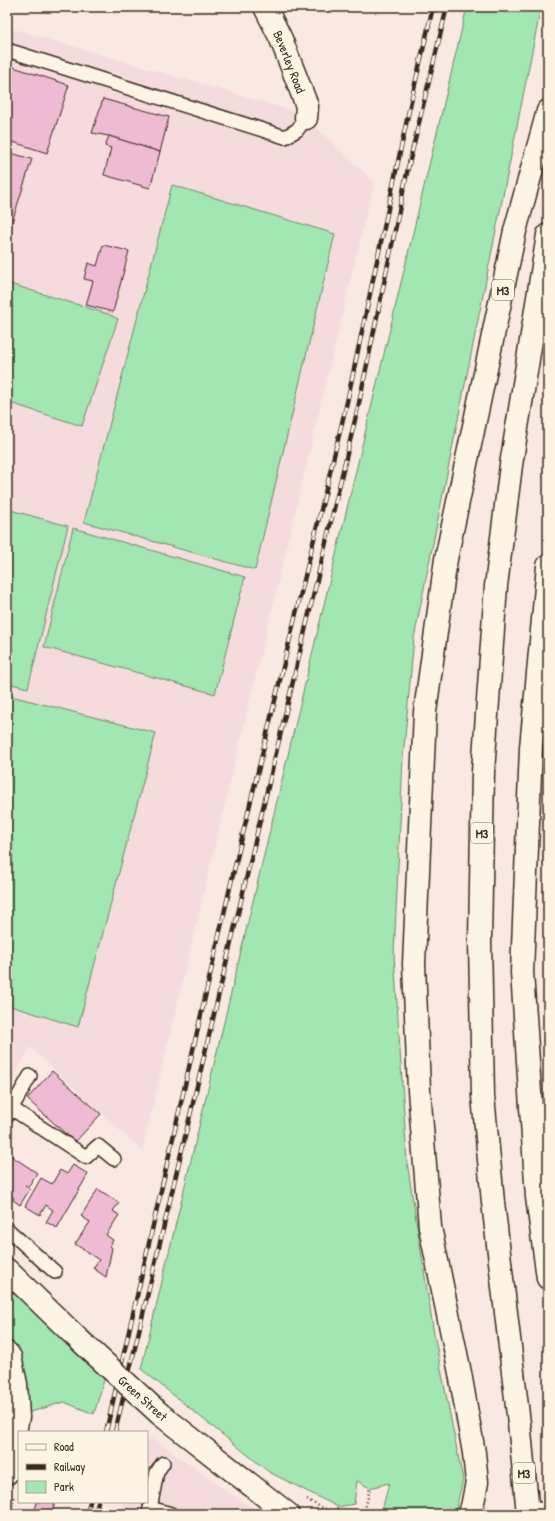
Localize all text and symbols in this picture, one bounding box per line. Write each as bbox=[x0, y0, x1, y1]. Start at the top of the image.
street label: Beverley Road bbox=[269, 27, 310, 95]
road number: M3 bbox=[492, 280, 514, 300]
road number: M3 bbox=[471, 823, 493, 843]
street label: Green Street bbox=[114, 1371, 172, 1425]
legend bbox=[18, 1431, 148, 1503]
text: Road bbox=[54, 1438, 74, 1455]
text: Railway bbox=[54, 1458, 85, 1475]
road number: M3 bbox=[513, 1463, 535, 1483]
text: Park bbox=[54, 1478, 74, 1495]

